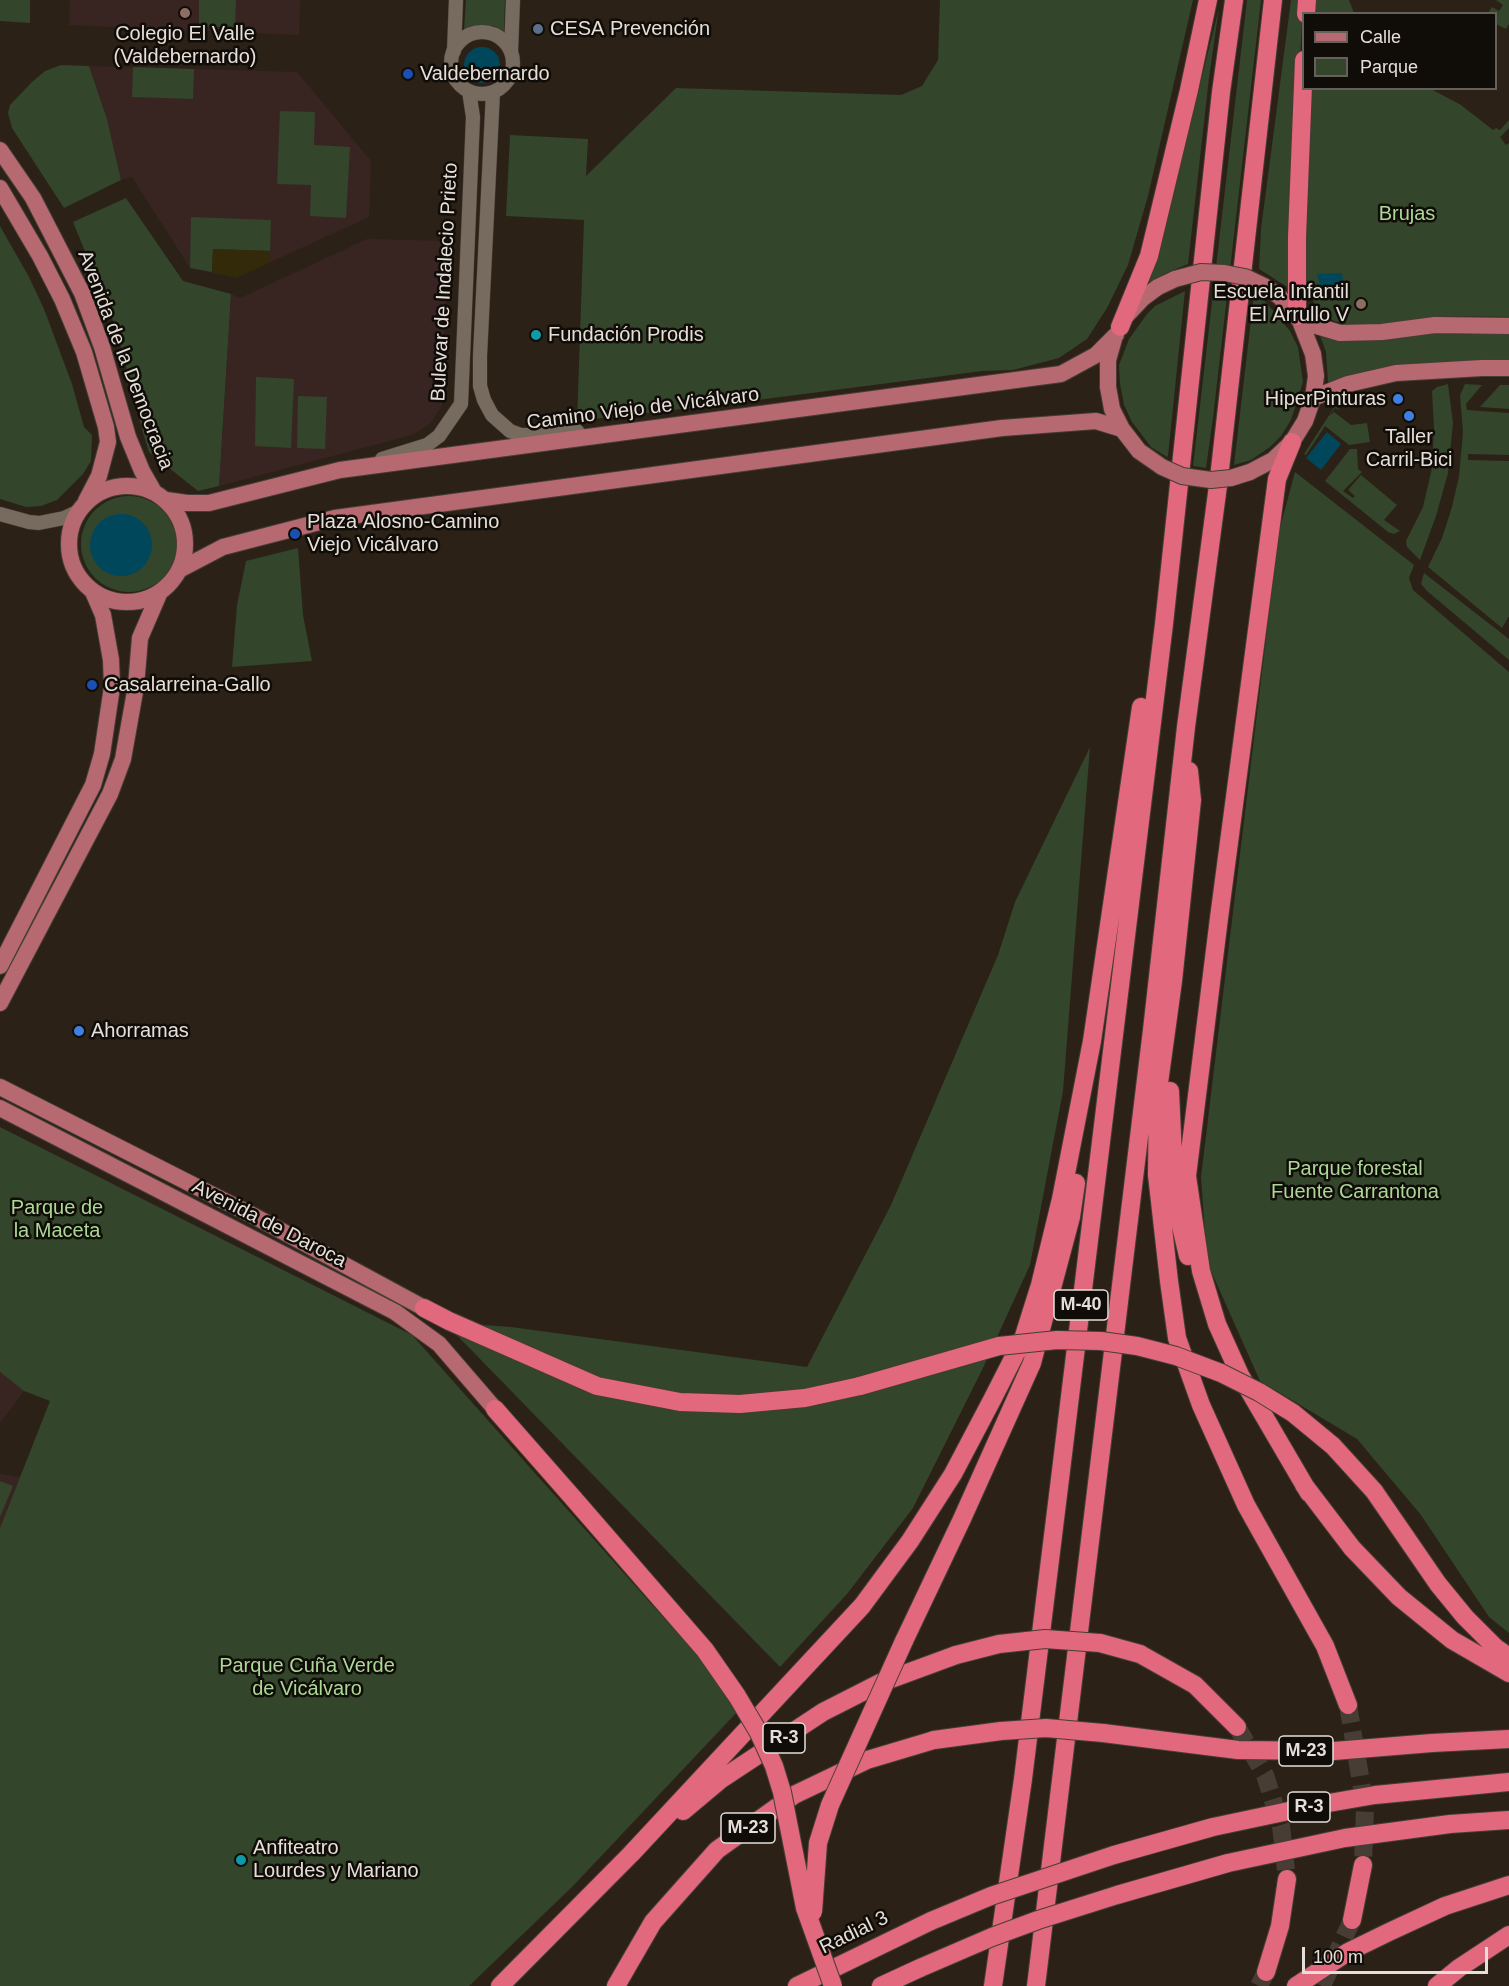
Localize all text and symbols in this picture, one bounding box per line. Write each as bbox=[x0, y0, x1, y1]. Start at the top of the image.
marker: Colegio El Valle (Valdebernardo) bbox=[178, 6, 192, 20]
legend bbox=[1302, 12, 1497, 90]
place label: CESA Prevención bbox=[550, 17, 710, 41]
place label: Colegio El Valle (Valdebernardo) bbox=[113, 22, 257, 69]
marker: CESA Prevención bbox=[531, 22, 545, 36]
text: Calle bbox=[1360, 27, 1401, 47]
text: Parque bbox=[1360, 57, 1418, 77]
place label: Valdebernardo bbox=[420, 62, 550, 86]
marker: Valdebernardo bbox=[401, 67, 415, 81]
street label: Bulevar de Indalecio Prieto bbox=[427, 162, 463, 402]
park label: Brujas bbox=[1379, 202, 1435, 226]
street label: Avenida de la Democracia bbox=[72, 247, 178, 473]
place label: Escuela Infantil El Arrullo V bbox=[1213, 280, 1349, 327]
marker: Escuela Infantil El Arrullo V bbox=[1354, 297, 1368, 311]
place label: Fundación Prodis bbox=[548, 323, 704, 347]
marker: Fundación Prodis bbox=[529, 328, 543, 342]
street label: Camino Viejo de Vicálvaro bbox=[525, 383, 761, 435]
place label: HiperPinturas bbox=[1265, 387, 1386, 411]
marker: HiperPinturas bbox=[1391, 392, 1405, 406]
marker: Taller Carril-Bici bbox=[1402, 409, 1416, 423]
place label: Taller Carril-Bici bbox=[1366, 425, 1452, 472]
place label: Plaza Alosno-Camino Viejo Vicálvaro bbox=[307, 510, 499, 557]
marker: Plaza Alosno-Camino Viejo Vicálvaro bbox=[288, 527, 302, 541]
place label: Casalarreina-Gallo bbox=[104, 673, 271, 697]
marker: Casalarreina-Gallo bbox=[85, 678, 99, 692]
place label: Ahorramas bbox=[91, 1019, 189, 1043]
marker: Ahorramas bbox=[72, 1024, 86, 1038]
park label: Parque forestal Fuente Carrantona bbox=[1271, 1157, 1439, 1204]
street label: Avenida de Daroca bbox=[188, 1175, 350, 1273]
park label: Parque de la Maceta bbox=[11, 1196, 103, 1243]
road number: M-40 bbox=[1054, 1290, 1108, 1320]
park label: Parque Cuña Verde de Vicálvaro bbox=[219, 1654, 395, 1701]
road number: R-3 bbox=[763, 1723, 805, 1753]
road number: M-23 bbox=[1279, 1736, 1333, 1766]
road number: R-3 bbox=[1288, 1792, 1330, 1822]
road number: M-23 bbox=[721, 1813, 775, 1843]
place label: Anfiteatro Lourdes y Mariano bbox=[253, 1836, 419, 1883]
marker: Anfiteatro Lourdes y Mariano bbox=[234, 1853, 248, 1867]
street label: Radial 3 bbox=[816, 1906, 892, 1960]
scale bar bbox=[1305, 1935, 1491, 1973]
text: 100 m bbox=[1313, 1947, 1363, 1967]

